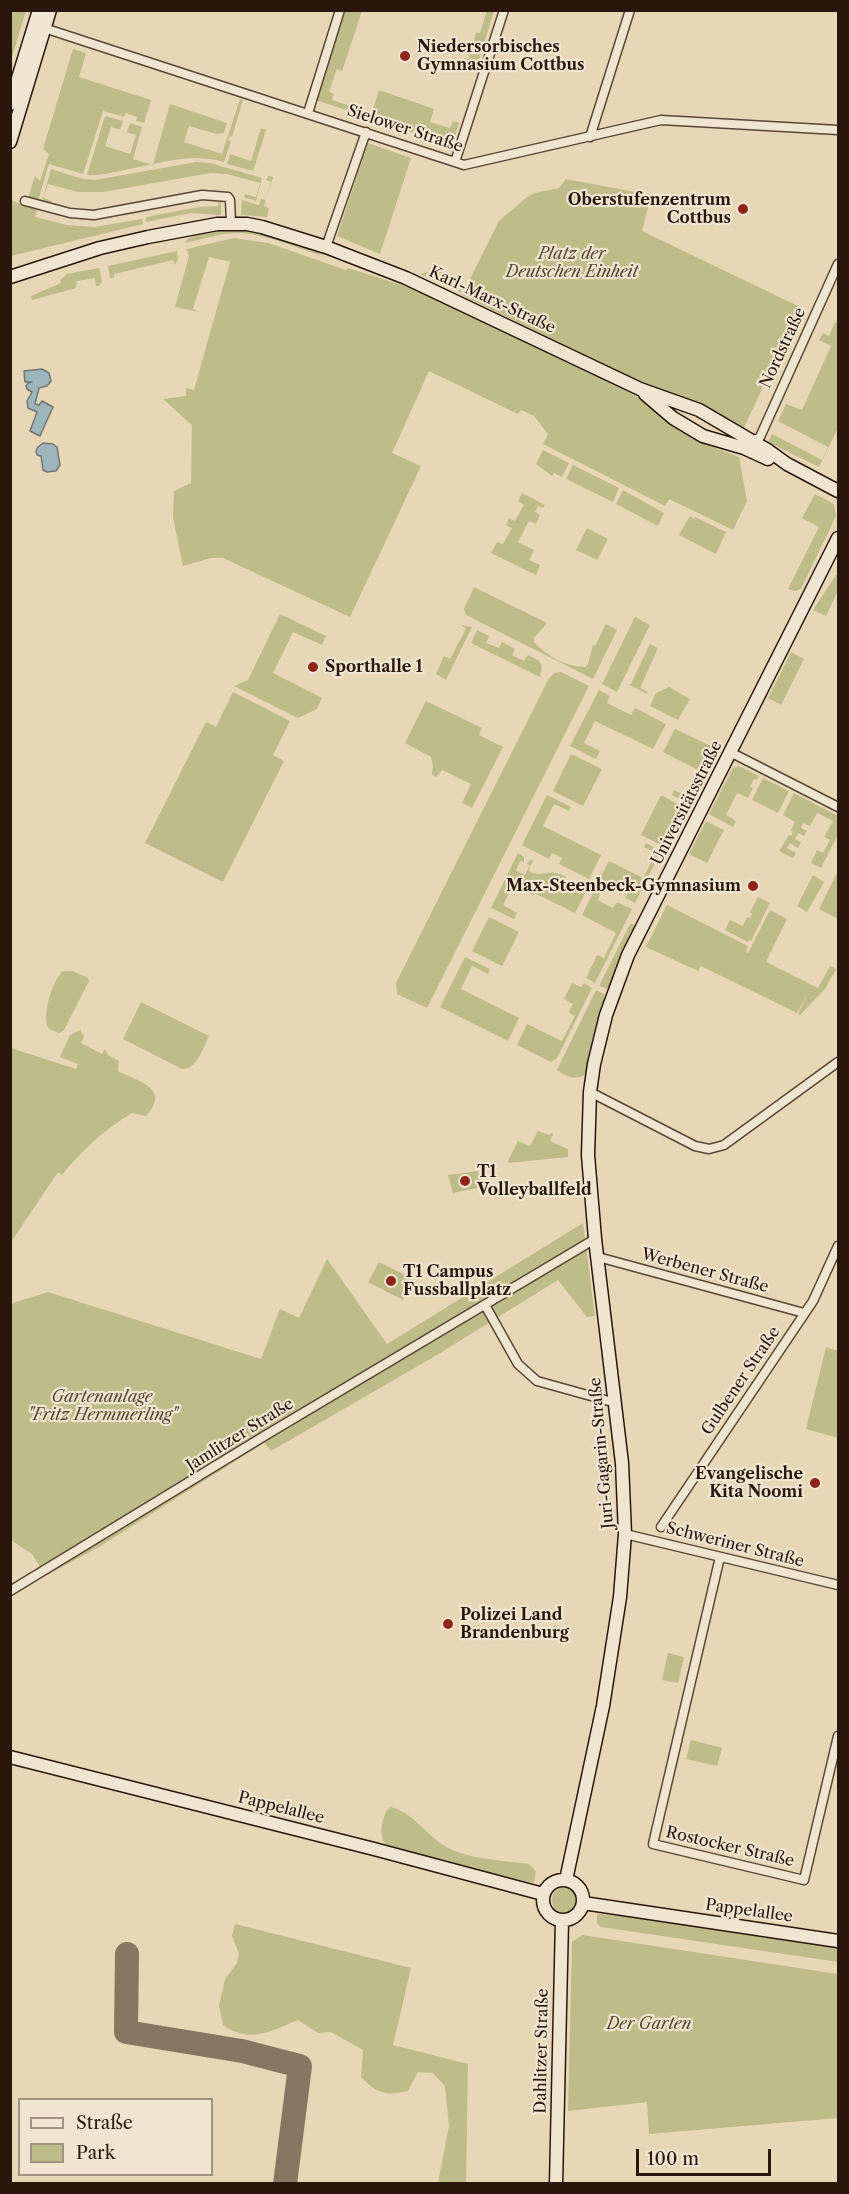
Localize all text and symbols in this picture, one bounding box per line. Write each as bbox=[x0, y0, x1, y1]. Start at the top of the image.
place label: Niedersorbisches Gymnasium Cottbus bbox=[417, 37, 585, 75]
marker: Niedersorbisches Gymnasium Cottbus bbox=[398, 49, 412, 63]
street label: Sielower Straße bbox=[345, 101, 465, 157]
place label: Oberstufenzentrum Cottbus bbox=[568, 190, 731, 228]
marker: Oberstufenzentrum Cottbus bbox=[736, 202, 750, 216]
park label: Platz der Deutschen Einheit bbox=[506, 244, 638, 282]
street label: Karl-Marx-Straße bbox=[426, 262, 558, 338]
street label: Nordstraße bbox=[756, 305, 810, 391]
place label: Sporthalle 1 bbox=[325, 657, 423, 677]
marker: Sporthalle 1 bbox=[306, 660, 320, 674]
street label: Universitätsstraße bbox=[647, 738, 727, 868]
place label: Max-Steenbeck-Gymnasium bbox=[506, 876, 741, 896]
marker: Max-Steenbeck-Gymnasium bbox=[746, 879, 760, 893]
place label: T1 Volleyballfeld bbox=[477, 1162, 592, 1200]
marker: T1 Volleyballfeld bbox=[458, 1174, 472, 1188]
street label: Werbener Straße bbox=[639, 1245, 771, 1297]
place label: T1 Campus Fussballplatz bbox=[403, 1262, 511, 1300]
marker: T1 Campus Fussballplatz bbox=[384, 1274, 398, 1288]
street label: Gulbener Straße bbox=[698, 1323, 784, 1439]
street label: Juri-Gagarin-Straße bbox=[586, 1377, 618, 1529]
park label: Gartenanlage "Fritz Hermmerling" bbox=[27, 1387, 177, 1425]
street label: Jamlitzer Straße bbox=[183, 1394, 297, 1476]
place label: Evangelische Kita Noomi bbox=[695, 1464, 803, 1502]
marker: Evangelische Kita Noomi bbox=[808, 1476, 822, 1490]
street label: Schweriner Straße bbox=[664, 1519, 806, 1571]
place label: Polizei Land Brandenburg bbox=[460, 1605, 569, 1643]
marker: Polizei Land Brandenburg bbox=[441, 1617, 455, 1631]
street label: Pappelallee bbox=[236, 1788, 326, 1828]
street label: Rostocker Straße bbox=[664, 1823, 796, 1871]
street label: Pappelallee bbox=[704, 1895, 794, 1927]
street label: Dahlitzer Straße bbox=[531, 1988, 553, 2114]
park label: Der Garten bbox=[607, 2014, 691, 2034]
legend bbox=[18, 2098, 213, 2176]
text: Straße bbox=[76, 2112, 133, 2134]
scale bar bbox=[639, 2137, 774, 2175]
text: Park bbox=[76, 2142, 115, 2164]
text: 100 m bbox=[647, 2148, 699, 2170]

